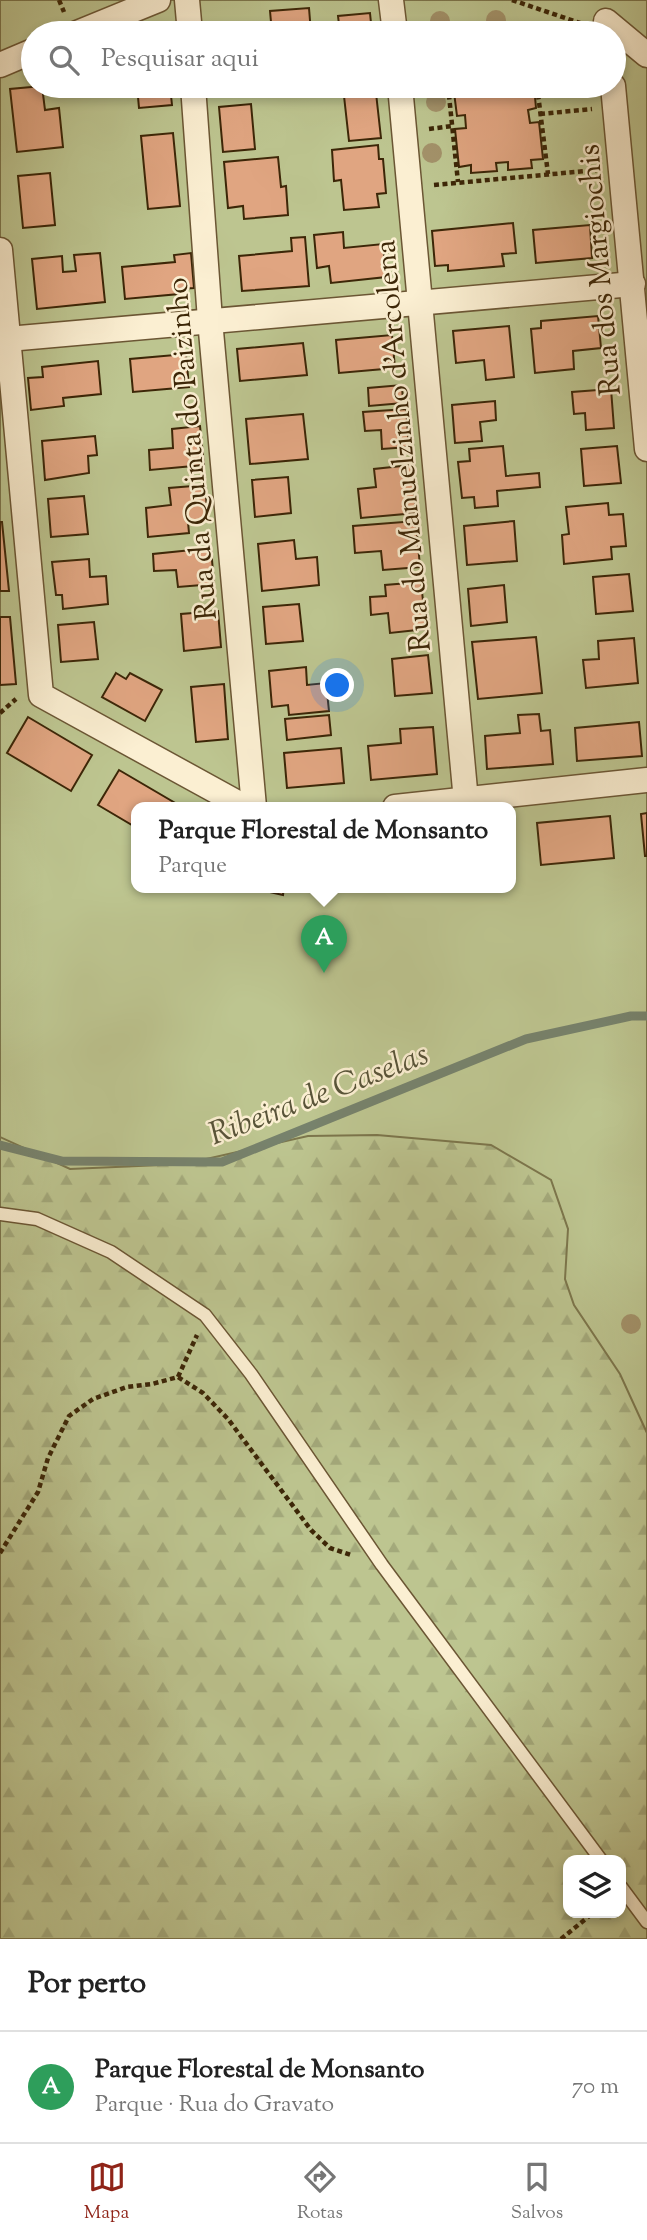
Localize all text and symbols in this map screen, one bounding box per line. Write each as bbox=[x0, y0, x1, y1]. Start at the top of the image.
search box bbox=[21, 21, 626, 98]
icon: search bbox=[45, 41, 83, 79]
text: Pesquisar aqui bbox=[101, 41, 259, 78]
street label: Rua dos Margiochis bbox=[569, 142, 634, 397]
street label: Rua do Manuelzinho d'Arcolena bbox=[365, 238, 444, 653]
street label: Rua da Quinta do Paizinho bbox=[157, 276, 230, 622]
your location bbox=[320, 668, 354, 702]
popup bbox=[131, 802, 516, 893]
text: Parque Florestal de Monsanto bbox=[159, 813, 488, 850]
text: Parque bbox=[159, 850, 227, 883]
pin: A bbox=[301, 915, 347, 973]
water label: Ribeira de Caselas bbox=[203, 1033, 436, 1159]
map controls bbox=[563, 1855, 626, 1918]
button: layers bbox=[563, 1855, 626, 1918]
text: Por perto bbox=[28, 1963, 146, 2006]
text: Parque Florestal de Monsanto bbox=[95, 2052, 425, 2089]
text: A bbox=[42, 2071, 60, 2104]
text: 70 m bbox=[572, 2071, 619, 2104]
text: Parque · Rua do Gravato bbox=[95, 2089, 334, 2122]
tab: Mapa bbox=[84, 2158, 129, 2227]
tab: Rotas bbox=[297, 2158, 343, 2227]
tab: Salvos bbox=[511, 2158, 563, 2227]

